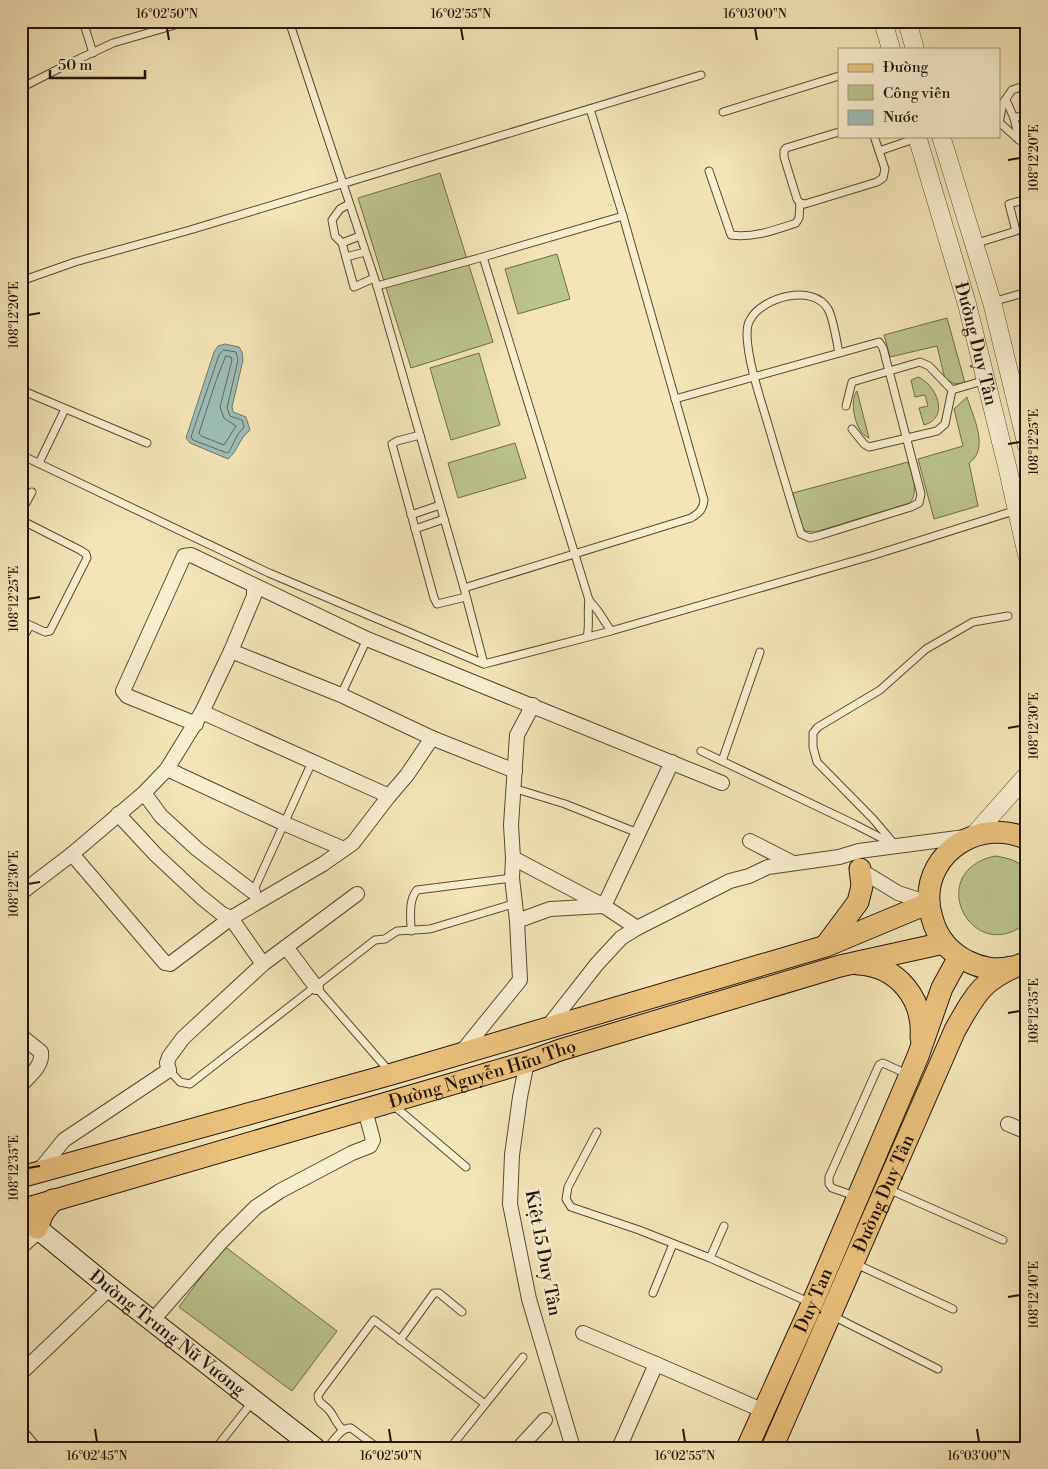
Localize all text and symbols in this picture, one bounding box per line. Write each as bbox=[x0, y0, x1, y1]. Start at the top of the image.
text: 16°02'50"N bbox=[136, 7, 198, 22]
text: 16°02'55"N bbox=[431, 7, 491, 22]
text: 16°03'00"N bbox=[723, 7, 787, 22]
scale bar bbox=[50, 48, 145, 80]
legend bbox=[838, 48, 1000, 138]
text: 50 m bbox=[58, 56, 92, 75]
text: Đường bbox=[883, 58, 929, 77]
text: Công viên bbox=[883, 84, 951, 103]
text: Nước bbox=[883, 108, 919, 127]
text: 108°12'20"E bbox=[1027, 124, 1042, 192]
street label: Đường Duy Tân bbox=[950, 279, 1003, 408]
text: 108°12'20"E bbox=[7, 281, 22, 349]
text: 108°12'25"E bbox=[1027, 409, 1042, 475]
text: 108°12'25"E bbox=[7, 566, 22, 632]
text: 108°12'30"E bbox=[1027, 692, 1042, 760]
text: 108°12'30"E bbox=[7, 850, 22, 918]
text: 108°12'35"E bbox=[1027, 978, 1042, 1044]
street label: Đường Nguyễn Hữu Thọ bbox=[386, 1034, 579, 1113]
street label: Đường Duy Tân bbox=[848, 1131, 919, 1256]
text: 108°12'35"E bbox=[7, 1135, 22, 1201]
street label: Kiệt 15 Duy Tân bbox=[520, 1188, 567, 1318]
text: 108°12'40"E bbox=[1027, 1261, 1042, 1329]
street label: Đường Trưng Nữ Vương bbox=[85, 1264, 251, 1401]
street label: Duy Tan bbox=[789, 1264, 838, 1336]
text: 16°02'45"N bbox=[66, 1449, 128, 1464]
text: 16°02'50"N bbox=[360, 1449, 422, 1464]
text: 16°02'55"N bbox=[655, 1449, 715, 1464]
text: 16°03'00"N bbox=[947, 1449, 1011, 1464]

